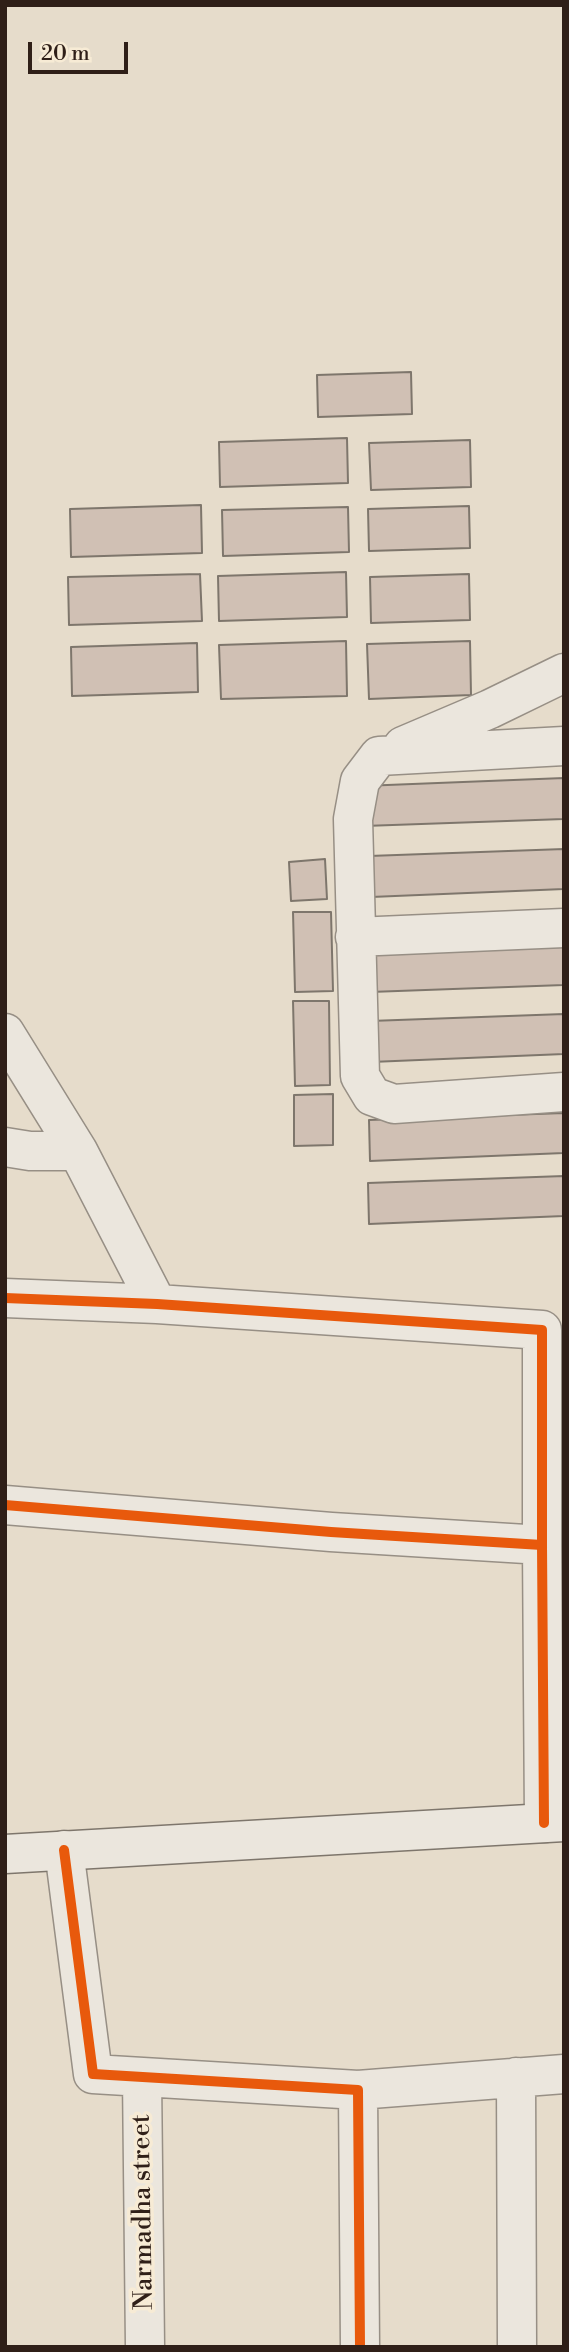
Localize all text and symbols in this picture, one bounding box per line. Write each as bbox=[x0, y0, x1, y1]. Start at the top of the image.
scale bar bbox=[32, 28, 131, 72]
text: 20 m bbox=[41, 41, 90, 67]
street label: Narmadha street bbox=[127, 2114, 161, 2310]

